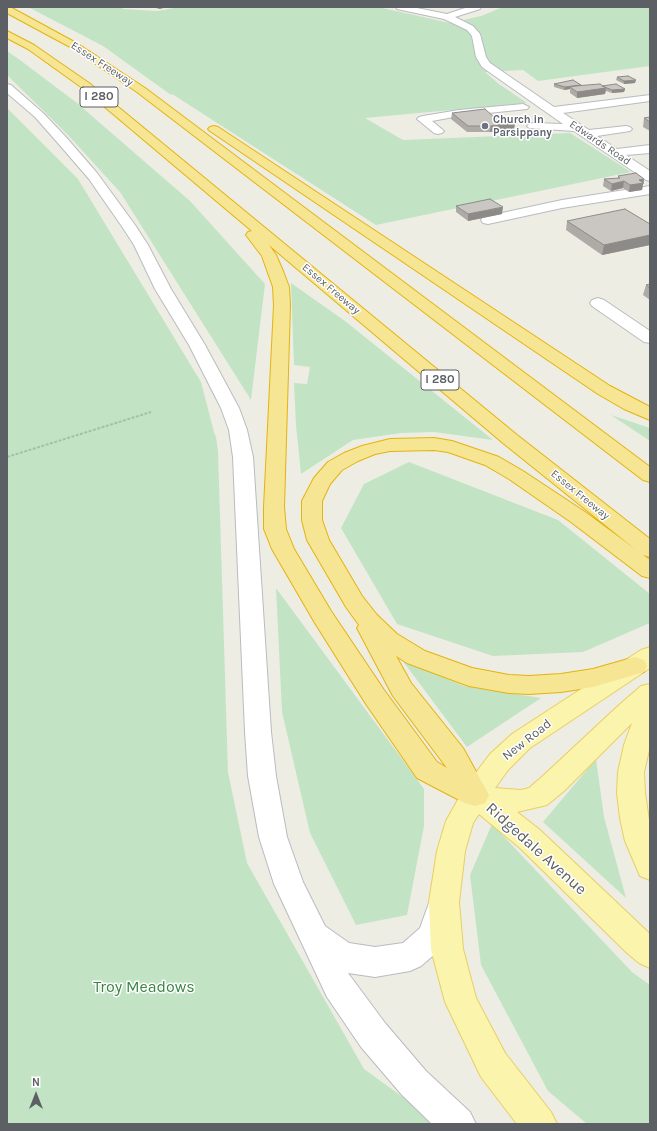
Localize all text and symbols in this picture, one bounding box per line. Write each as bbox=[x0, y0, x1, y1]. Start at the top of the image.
street label: Essex Freeway bbox=[68, 39, 136, 89]
road number: I 280 bbox=[80, 87, 118, 107]
place label: Church in Parsippany bbox=[493, 113, 552, 139]
street label: Edwards Road bbox=[567, 118, 633, 168]
marker: Church in Parsippany bbox=[480, 121, 490, 131]
street label: Essex Freeway bbox=[299, 261, 363, 317]
road number: I 280 bbox=[421, 370, 459, 390]
street label: Essex Freeway bbox=[548, 467, 612, 523]
street label: New Road bbox=[499, 716, 555, 764]
street label: Ridgedale Avenue bbox=[482, 799, 590, 899]
park label: Troy Meadows bbox=[93, 977, 195, 997]
north arrow bbox=[16, 1075, 56, 1115]
text: N bbox=[32, 1076, 40, 1089]

